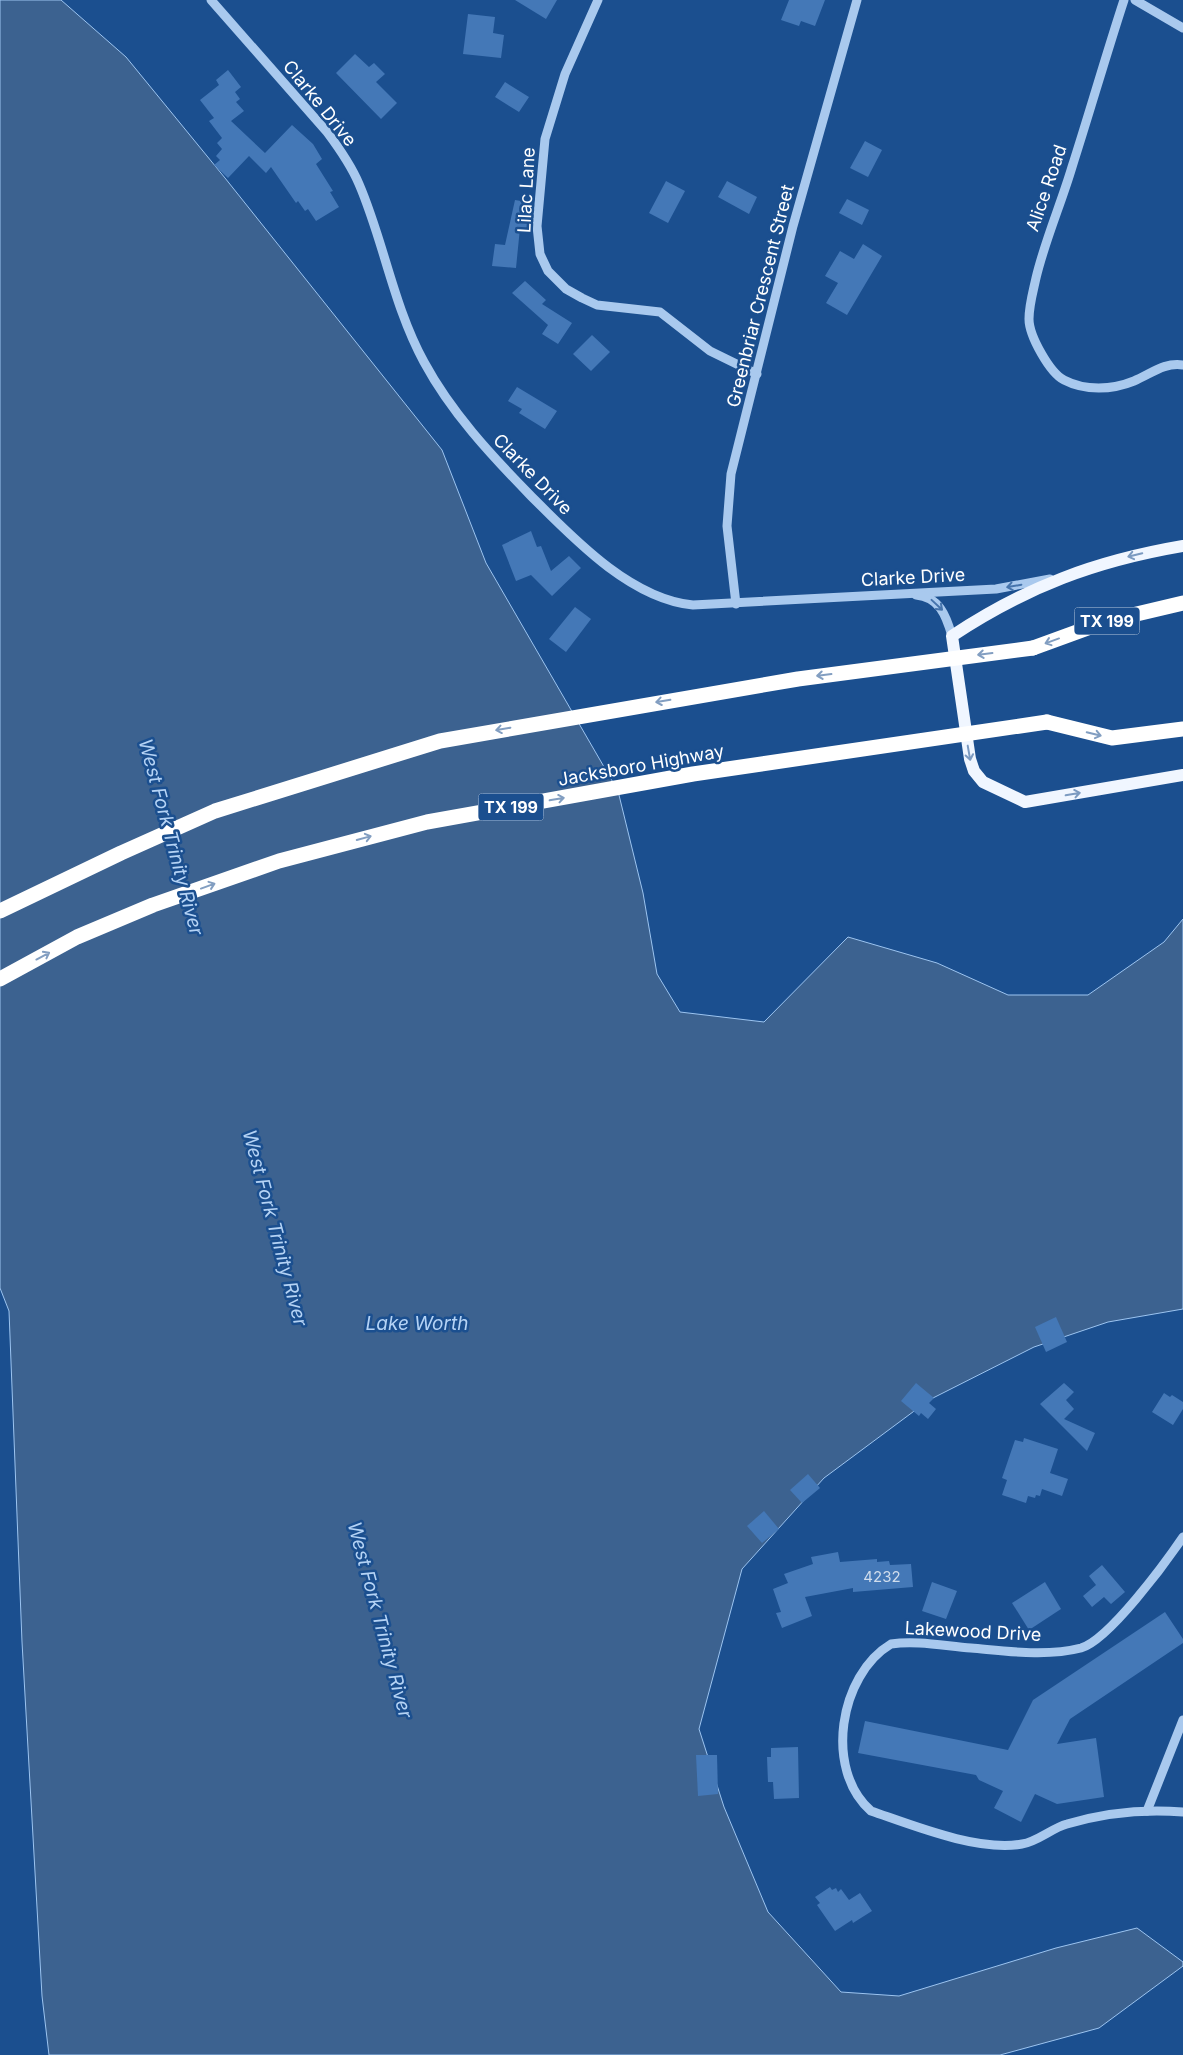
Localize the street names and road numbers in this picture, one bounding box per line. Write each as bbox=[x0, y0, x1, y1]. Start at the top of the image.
street label: Clarke Drive bbox=[279, 56, 361, 150]
street label: Alice Road bbox=[1021, 142, 1071, 234]
street label: Lilac Lane bbox=[513, 147, 539, 233]
street label: Greenbriar Crescent Street bbox=[722, 182, 798, 409]
street label: Clarke Drive bbox=[489, 429, 577, 519]
street label: Clarke Drive bbox=[860, 564, 966, 590]
road number: TX 199 bbox=[1074, 608, 1140, 634]
street label: Jacksboro Highway bbox=[556, 740, 726, 790]
road number: TX 199 bbox=[478, 794, 544, 820]
street label: Lakewood Drive bbox=[904, 1617, 1042, 1645]

